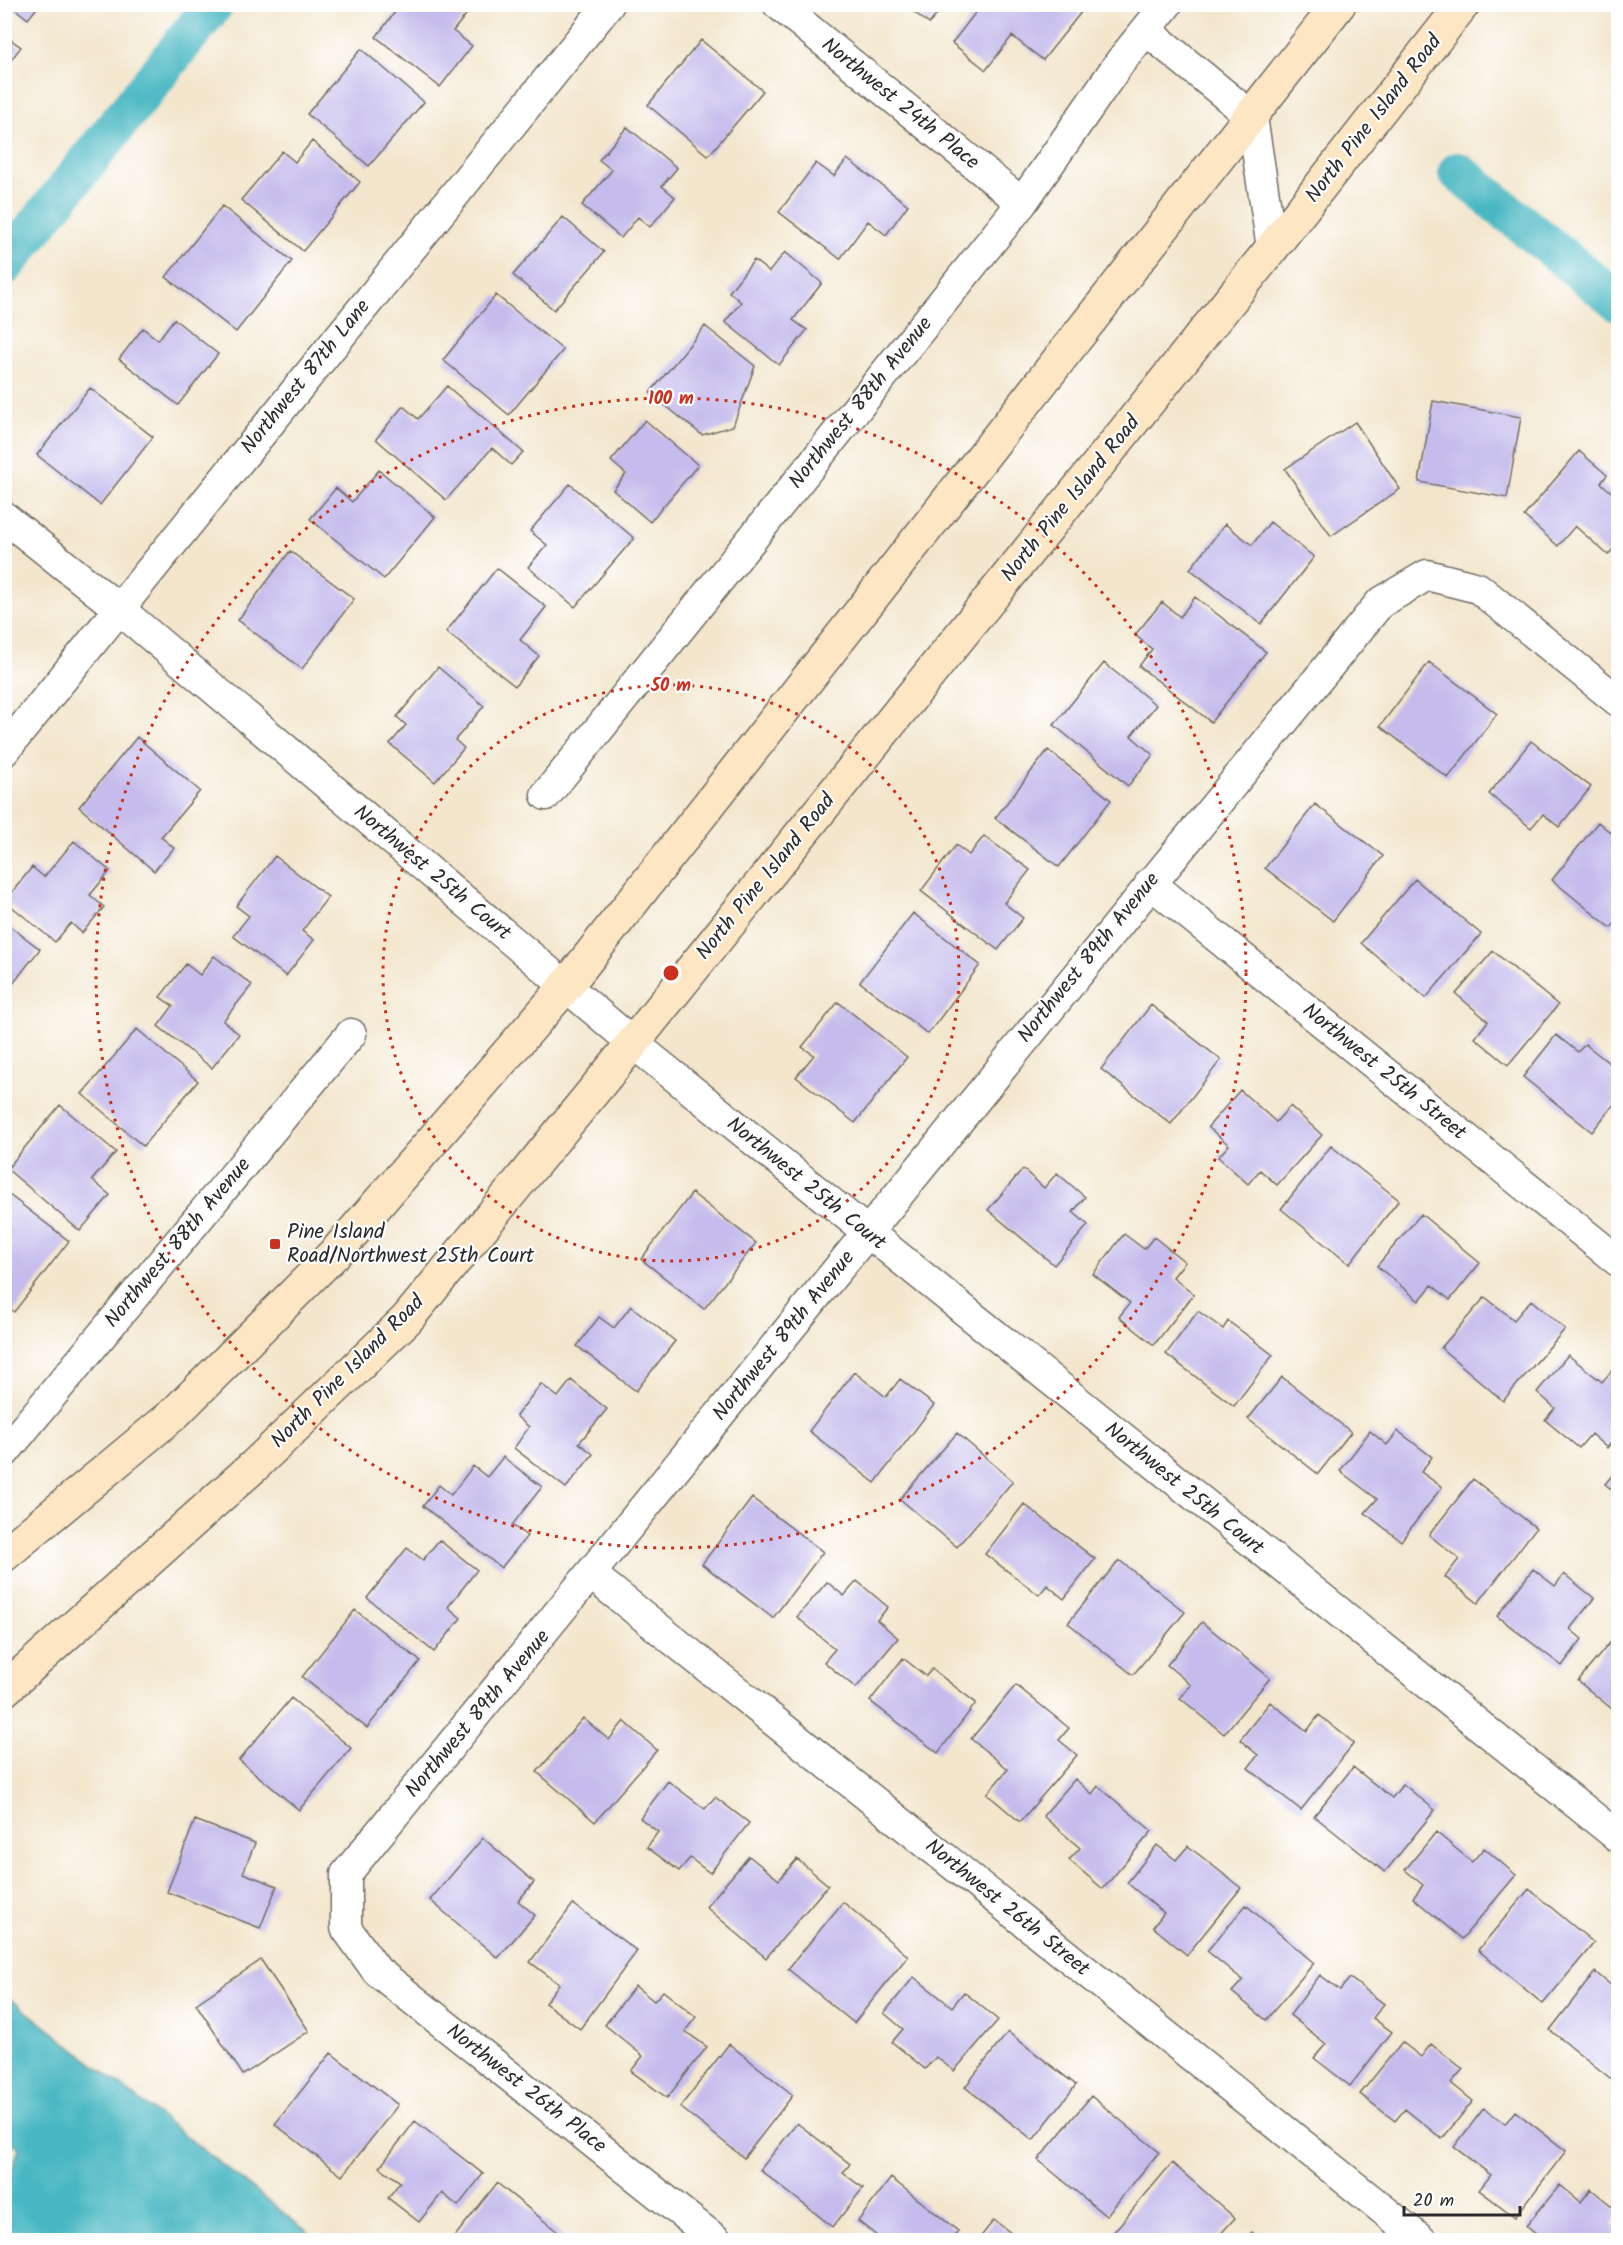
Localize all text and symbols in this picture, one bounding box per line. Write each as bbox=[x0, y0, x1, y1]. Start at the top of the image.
street label: North Pine Island Road bbox=[1297, 27, 1451, 211]
street label: Northwest 24th Place bbox=[813, 30, 987, 179]
street label: Northwest 87th Lane bbox=[233, 292, 379, 462]
street label: Northwest 88th Avenue bbox=[781, 309, 942, 497]
text: 100 m bbox=[648, 385, 694, 414]
street label: North Pine Island Road bbox=[993, 408, 1149, 590]
text: 50 m bbox=[650, 672, 691, 701]
street label: North Pine Island Road bbox=[688, 786, 844, 968]
street label: Northwest 25th Court bbox=[346, 797, 519, 950]
street label: Northwest 89th Avenue bbox=[1010, 865, 1169, 1051]
centre of rings bbox=[661, 963, 681, 983]
street label: Northwest 25th Street bbox=[1294, 995, 1474, 1149]
street label: Northwest 25th Court bbox=[719, 1109, 894, 1260]
street label: Northwest 88th Avenue bbox=[97, 1150, 260, 1336]
place label: Pine Island Road/Northwest 25th Court bbox=[287, 1216, 535, 1273]
marker: Pine Island Road/Northwest 25th Court bbox=[268, 1237, 282, 1251]
street label: Northwest 89th Avenue bbox=[705, 1243, 864, 1429]
street label: North Pine Island Road bbox=[263, 1287, 433, 1457]
street label: Northwest 25th Court bbox=[1097, 1414, 1272, 1565]
street label: Northwest 89th Avenue bbox=[397, 1622, 559, 1806]
street label: Northwest 26th Street bbox=[917, 1831, 1097, 1986]
street label: Northwest 26th Place bbox=[439, 2016, 614, 2163]
scale bar bbox=[1404, 2179, 1520, 2217]
text: 20 m bbox=[1413, 2187, 1454, 2216]

